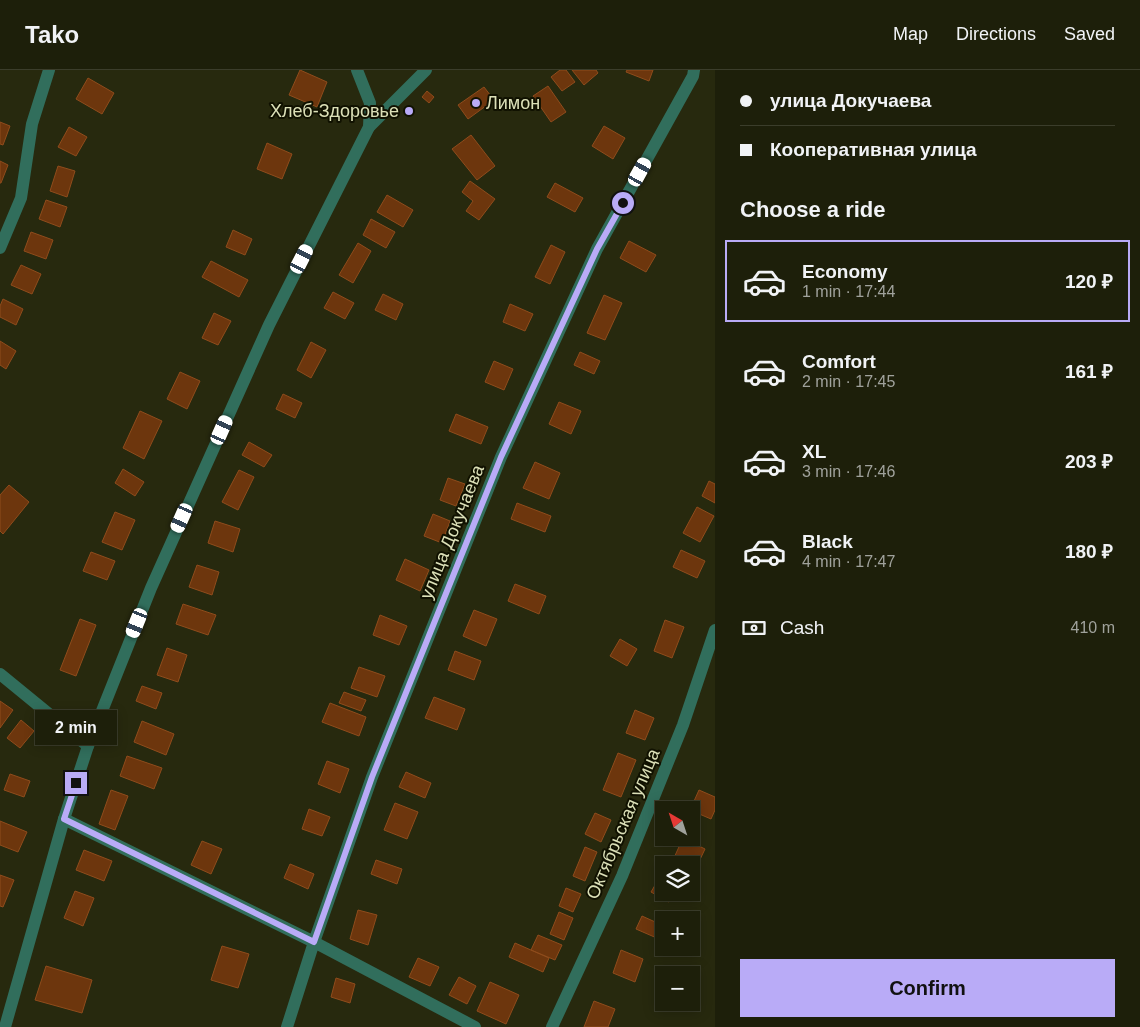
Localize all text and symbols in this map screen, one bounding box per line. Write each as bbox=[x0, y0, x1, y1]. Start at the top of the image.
text: Tako bbox=[25, 21, 79, 48]
text: Map bbox=[893, 24, 928, 44]
text: Directions bbox=[956, 24, 1036, 44]
text: Saved bbox=[1064, 24, 1115, 44]
text: улица Докучаева bbox=[770, 90, 931, 111]
place label: Лимон bbox=[486, 93, 540, 113]
marker: Лимон bbox=[470, 97, 482, 109]
place label: Хлеб-Здоровье bbox=[270, 101, 399, 121]
marker: Хлеб-Здоровье bbox=[403, 105, 415, 117]
text: Кооперативная улица bbox=[770, 139, 977, 160]
car bbox=[626, 155, 653, 189]
route start bbox=[612, 192, 634, 214]
text: Choose a ride bbox=[740, 197, 885, 222]
car bbox=[288, 242, 315, 276]
icon: car bbox=[742, 259, 787, 304]
text: Economy bbox=[802, 261, 888, 282]
text: 120 ₽ bbox=[1065, 271, 1113, 292]
text: 1 min · 17:44 bbox=[802, 283, 895, 300]
icon: car bbox=[742, 349, 787, 394]
text: Comfort bbox=[802, 351, 876, 372]
text: 161 ₽ bbox=[1065, 361, 1113, 382]
text: 2 min · 17:45 bbox=[802, 373, 895, 390]
car bbox=[209, 413, 234, 447]
icon: car bbox=[742, 439, 787, 484]
text: XL bbox=[802, 441, 826, 462]
text: 203 ₽ bbox=[1065, 451, 1113, 472]
street label: улица Докучаева bbox=[416, 461, 488, 602]
text: 3 min · 17:46 bbox=[802, 463, 895, 480]
car bbox=[169, 501, 194, 535]
icon: car bbox=[742, 529, 787, 574]
text: Black bbox=[802, 531, 853, 552]
text: 180 ₽ bbox=[1065, 541, 1113, 562]
text: 4 min · 17:47 bbox=[802, 553, 895, 570]
car bbox=[124, 606, 149, 640]
icon: cash bbox=[740, 614, 768, 642]
text: Cash bbox=[780, 617, 824, 638]
text: 410 m bbox=[1071, 619, 1115, 636]
callout: 2 min bbox=[35, 710, 117, 746]
text: 2 min bbox=[55, 719, 97, 736]
street label: Октябрьская улица bbox=[582, 745, 664, 902]
route end bbox=[65, 772, 87, 794]
north arrow bbox=[655, 801, 700, 846]
map controls bbox=[655, 801, 700, 1011]
button: layers bbox=[655, 856, 700, 901]
button: + bbox=[655, 911, 700, 956]
button: Confirm bbox=[740, 959, 1115, 1017]
button: − bbox=[655, 966, 700, 1011]

